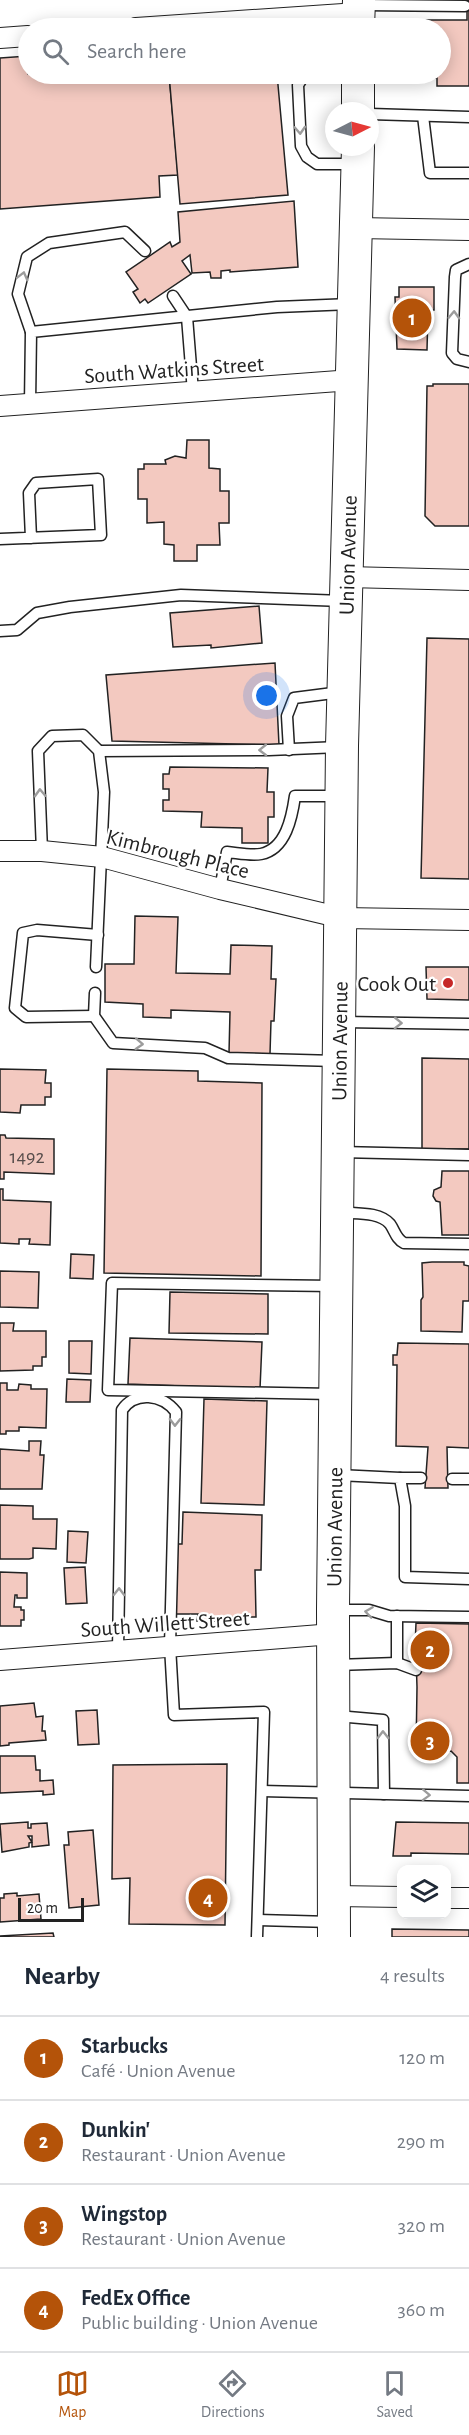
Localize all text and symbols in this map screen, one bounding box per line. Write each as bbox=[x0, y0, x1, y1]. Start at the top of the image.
search box bbox=[18, 18, 451, 84]
icon: search bbox=[39, 35, 72, 68]
text: Search here bbox=[87, 40, 186, 62]
north arrow bbox=[325, 102, 379, 156]
one-way arrow bbox=[294, 125, 307, 134]
one-way arrow bbox=[15, 271, 28, 281]
pin: 1 bbox=[392, 296, 432, 340]
one-way arrow bbox=[447, 310, 460, 319]
street label: South Watkins Street bbox=[84, 353, 265, 387]
street label: Union Avenue bbox=[336, 495, 361, 615]
your location bbox=[252, 681, 281, 710]
one-way arrow bbox=[258, 744, 267, 757]
one-way arrow bbox=[33, 788, 46, 797]
street label: Kimbrough Place bbox=[104, 826, 252, 882]
place label: Cook Out bbox=[358, 973, 436, 995]
marker: Cook Out bbox=[441, 976, 455, 990]
street label: Union Avenue bbox=[328, 981, 352, 1101]
one-way arrow bbox=[394, 1016, 403, 1029]
one-way arrow bbox=[135, 1038, 144, 1051]
house number: 1492 bbox=[10, 1147, 45, 1167]
one-way arrow bbox=[169, 1418, 182, 1427]
street label: Union Avenue bbox=[323, 1467, 346, 1587]
one-way arrow bbox=[113, 1587, 125, 1596]
one-way arrow bbox=[364, 1606, 374, 1618]
street label: South Willett Street bbox=[80, 1607, 250, 1641]
pin: 2 bbox=[410, 1628, 450, 1672]
pin: 3 bbox=[410, 1718, 450, 1764]
one-way arrow bbox=[377, 1731, 389, 1740]
one-way arrow bbox=[422, 1789, 431, 1801]
map controls bbox=[397, 1865, 451, 1919]
button: layers bbox=[397, 1865, 451, 1919]
pin: 4 bbox=[188, 1876, 228, 1920]
scale bar bbox=[18, 1895, 84, 1922]
text: 20 m bbox=[27, 1900, 58, 1916]
text: Nearby bbox=[24, 1963, 100, 1989]
text: 4 results bbox=[380, 1966, 445, 1986]
text: Starbucks bbox=[81, 2035, 168, 2057]
text: 1 bbox=[40, 2048, 47, 2068]
text: 120 m bbox=[399, 2048, 445, 2068]
text: Café · Union Avenue bbox=[81, 2061, 235, 2081]
text: Dunkin' bbox=[81, 2119, 150, 2141]
text: 2 bbox=[39, 2132, 48, 2152]
text: 290 m bbox=[397, 2132, 445, 2152]
text: Restaurant · Union Avenue bbox=[81, 2145, 286, 2165]
text: Wingstop bbox=[81, 2203, 167, 2225]
text: 3 bbox=[39, 2216, 48, 2236]
text: 320 m bbox=[398, 2216, 445, 2236]
text: Restaurant · Union Avenue bbox=[81, 2229, 286, 2249]
text: FedEx Office bbox=[81, 2287, 190, 2309]
text: 4 bbox=[38, 2300, 49, 2320]
text: 360 m bbox=[398, 2300, 445, 2320]
text: Public building · Union Avenue bbox=[81, 2313, 318, 2333]
tab: Map bbox=[56, 2367, 89, 2422]
tab: Directions bbox=[201, 2367, 265, 2422]
tab: Saved bbox=[376, 2367, 413, 2422]

